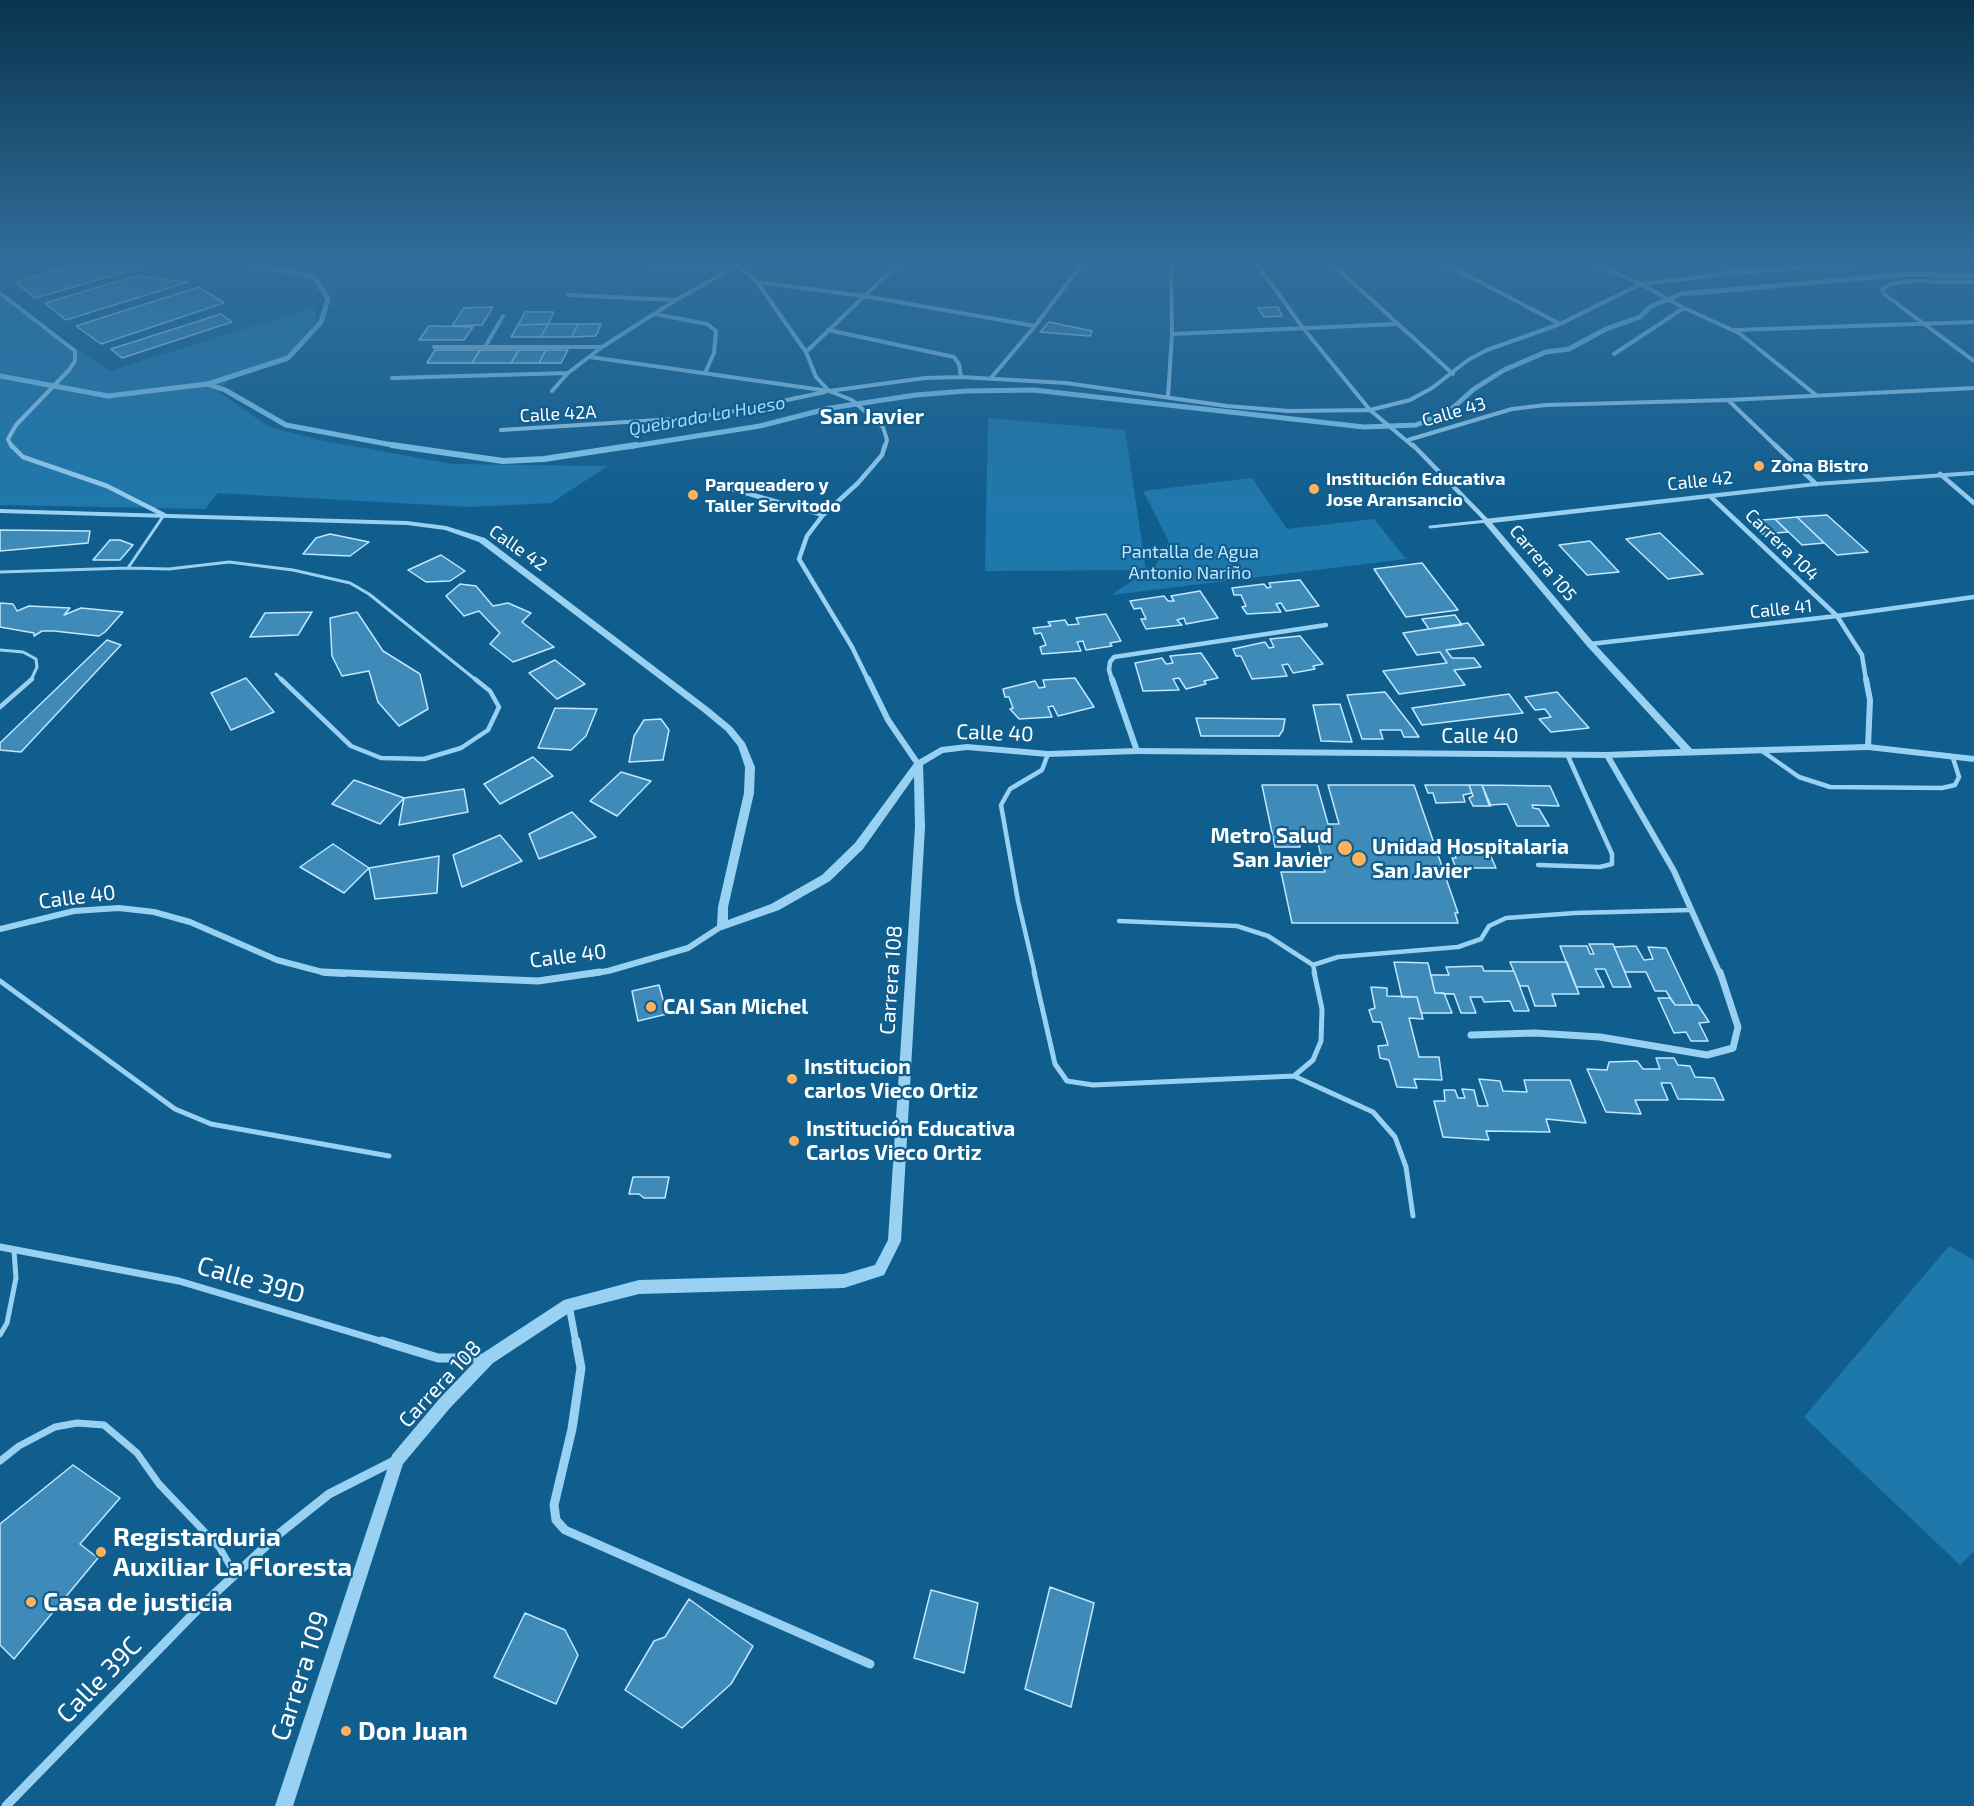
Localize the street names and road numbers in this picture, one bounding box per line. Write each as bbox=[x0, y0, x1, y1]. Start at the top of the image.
street label: Calle 43 bbox=[1419, 393, 1489, 431]
street label: Calle 42A bbox=[519, 401, 597, 427]
street label: Calle 42 bbox=[1666, 467, 1734, 495]
street label: Carrera 104 bbox=[1741, 505, 1823, 585]
street label: Calle 42 bbox=[485, 520, 551, 576]
street label: Carrera 105 bbox=[1505, 521, 1581, 605]
street label: Calle 41 bbox=[1749, 595, 1813, 623]
street label: Calle 40 bbox=[956, 719, 1034, 747]
street label: Calle 40 bbox=[1441, 723, 1519, 749]
street label: Calle 40 bbox=[37, 880, 117, 914]
street label: Carrera 108 bbox=[875, 924, 907, 1036]
street label: Calle 40 bbox=[528, 939, 608, 973]
street label: Calle 39D bbox=[193, 1250, 309, 1310]
street label: Carrera 108 bbox=[393, 1335, 487, 1433]
street label: Carrera 109 bbox=[264, 1607, 336, 1745]
street label: Calle 39C bbox=[50, 1630, 148, 1730]

